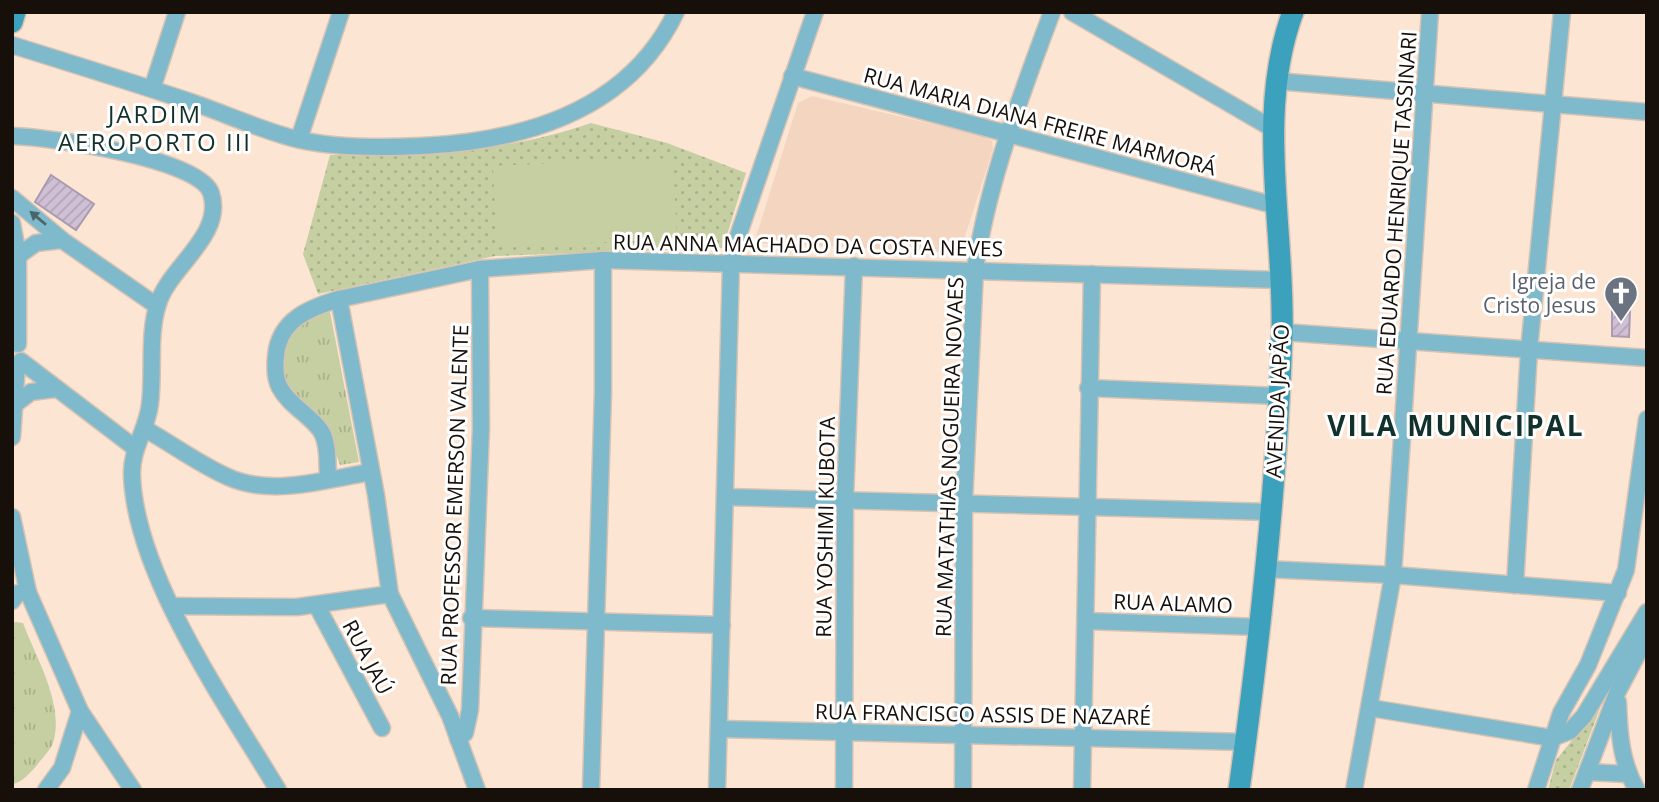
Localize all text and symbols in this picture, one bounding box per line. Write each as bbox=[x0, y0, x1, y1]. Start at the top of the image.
street label: RUA EDUARDO HENRIQUE TASSINARI bbox=[1369, 30, 1423, 396]
street label: RUA MARIA DIANA FREIRE MARMORÁ bbox=[861, 60, 1220, 182]
district label: JARDIM AEROPORTO III bbox=[58, 97, 252, 158]
one-way arrow bbox=[29, 210, 47, 226]
street label: RUA ANNA MACHADO DA COSTA NEVES bbox=[613, 228, 1003, 262]
place label: Igreja de Cristo Jesus bbox=[1483, 267, 1596, 319]
church icon: Igreja de Cristo Jesus bbox=[1602, 274, 1640, 323]
street label: RUA MATATHIAS NOGUEIRA NOVAES bbox=[929, 276, 969, 638]
street label: AVENIDA JAPÃO bbox=[1259, 323, 1295, 479]
street label: RUA PROFESSOR EMERSON VALENTE bbox=[434, 324, 474, 686]
district label: VILA MUNICIPAL bbox=[1327, 406, 1585, 444]
street label: RUA YOSHIMI KUBOTA bbox=[809, 416, 841, 638]
street label: RUA ALAMO bbox=[1113, 587, 1233, 619]
street label: RUA JAÚ bbox=[337, 615, 399, 699]
street label: RUA FRANCISCO ASSIS DE NAZARÉ bbox=[815, 697, 1151, 731]

